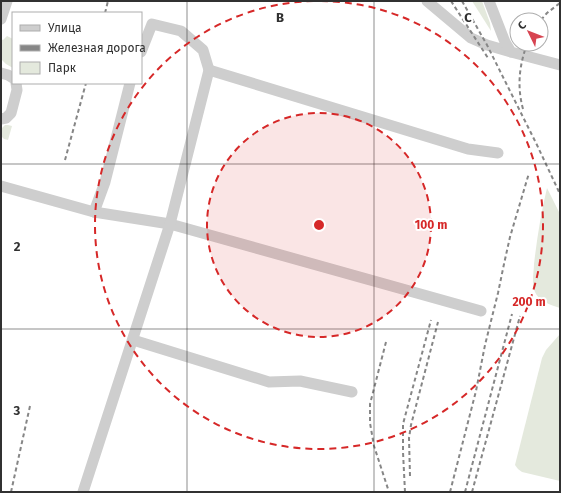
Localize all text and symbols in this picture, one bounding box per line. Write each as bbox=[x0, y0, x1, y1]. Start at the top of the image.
text: B bbox=[276, 10, 284, 25]
text: C bbox=[464, 10, 472, 25]
legend bbox=[12, 12, 142, 84]
north arrow bbox=[509, 12, 549, 52]
text: С bbox=[515, 18, 529, 32]
text: Улица bbox=[48, 21, 82, 35]
text: Железная дорога bbox=[48, 41, 146, 55]
text: Парк bbox=[48, 61, 77, 75]
centre of rings bbox=[312, 218, 326, 232]
text: 100 m bbox=[415, 218, 447, 232]
text: 2 bbox=[14, 239, 21, 254]
text: 200 m bbox=[512, 295, 546, 309]
text: 3 bbox=[13, 403, 21, 418]

